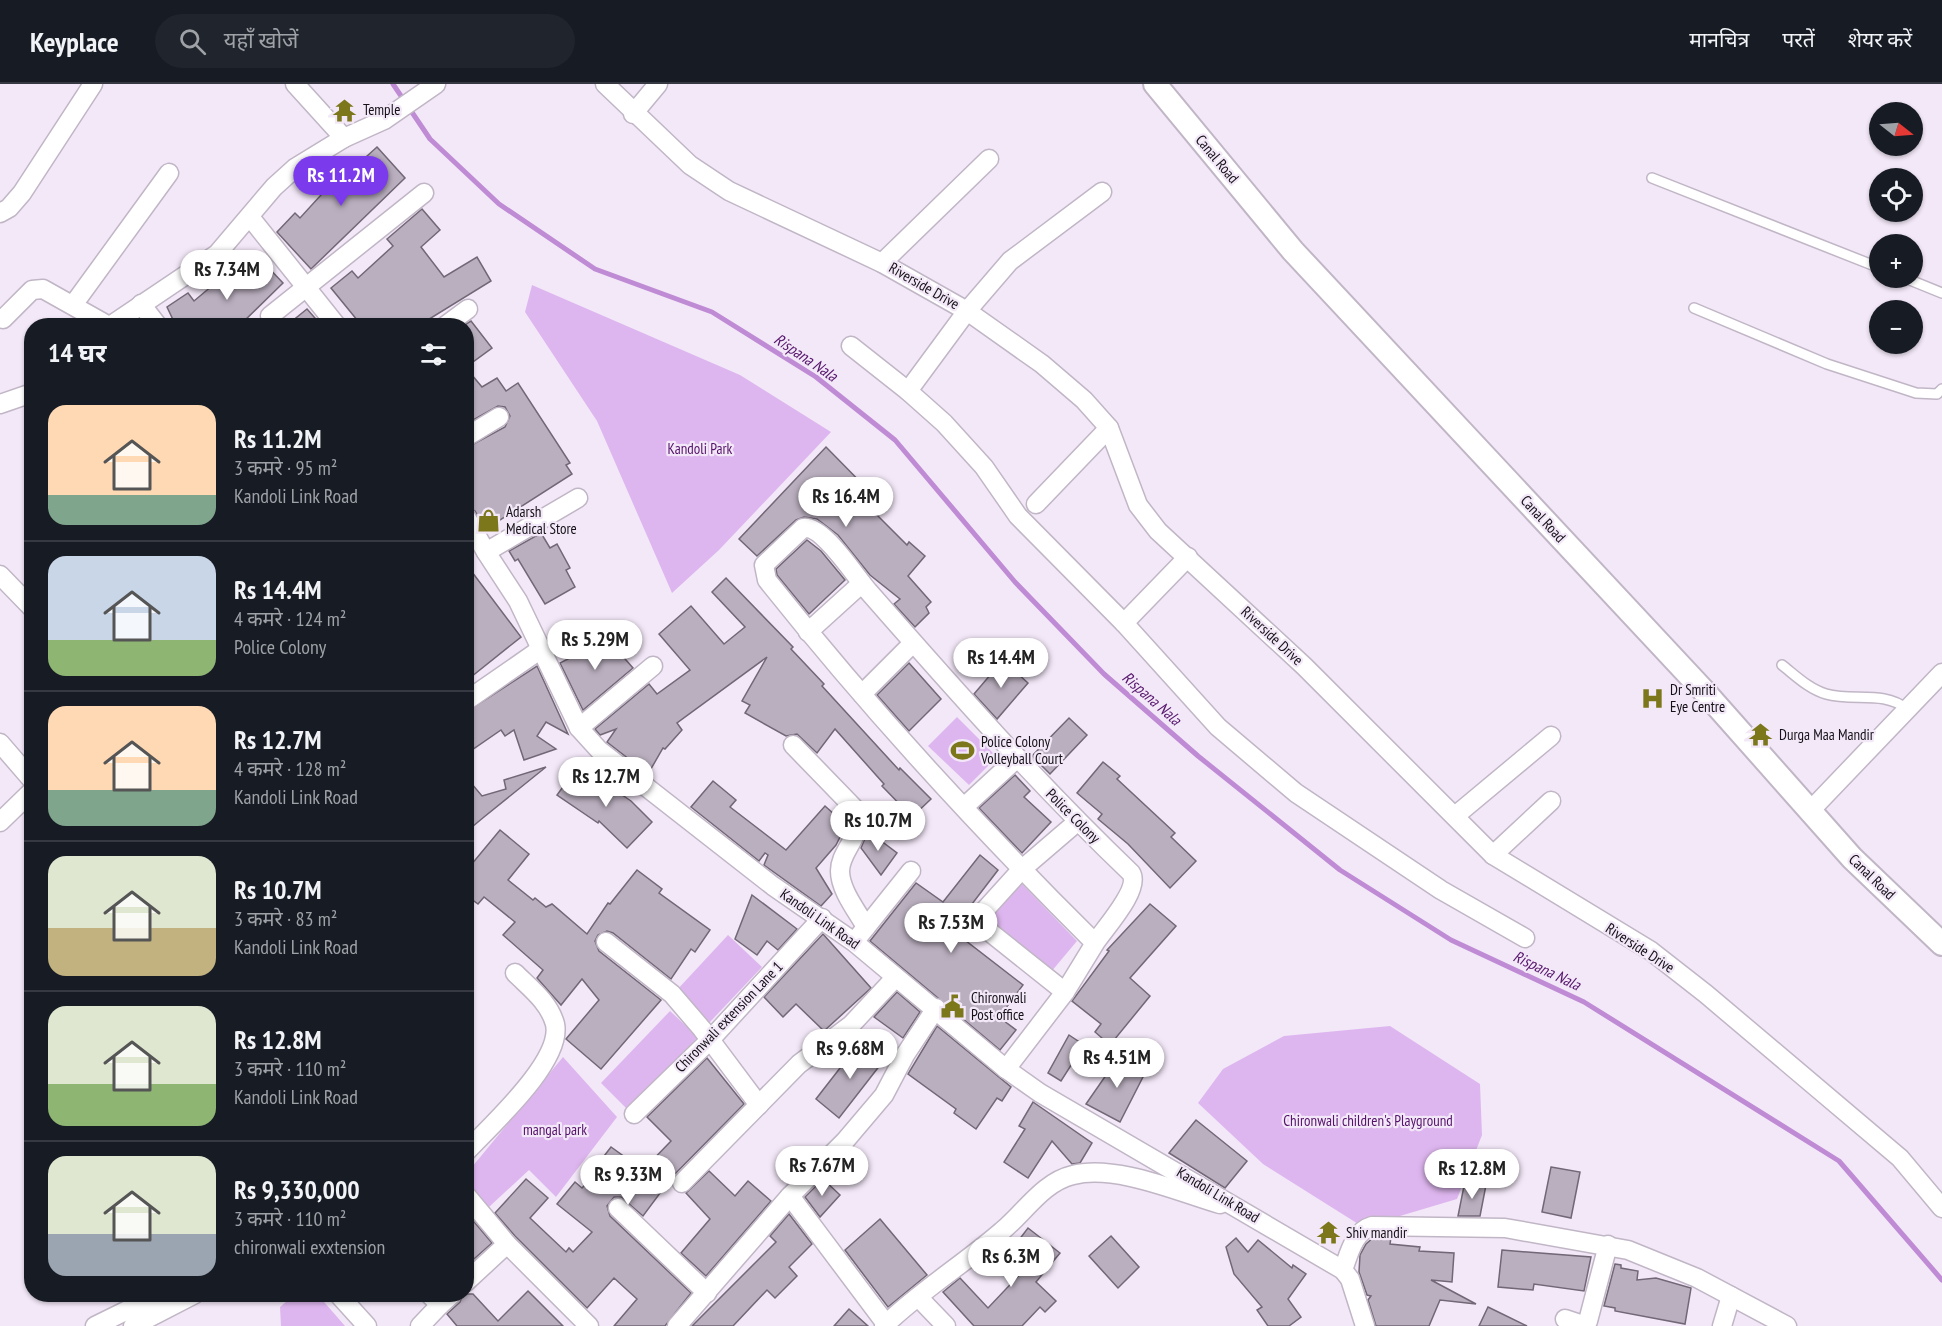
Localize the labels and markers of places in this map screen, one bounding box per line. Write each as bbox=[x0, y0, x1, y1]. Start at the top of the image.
temple icon: Temple bbox=[332, 97, 358, 123]
place label: Temple bbox=[363, 100, 400, 119]
pin: Rs 11.2M bbox=[279, 156, 403, 207]
pin: Rs 7.34M bbox=[165, 250, 289, 301]
pin: Rs 16.4M bbox=[784, 477, 908, 528]
place label: Adarsh Medical Store bbox=[506, 502, 577, 538]
shop icon: Adarsh Medical Store bbox=[475, 508, 501, 534]
pin: Rs 5.29M bbox=[533, 620, 657, 671]
pin: Rs 14.4M bbox=[939, 638, 1063, 689]
place label: Dr Smriti Eye Centre bbox=[1670, 680, 1725, 716]
hospital icon: Dr Smriti Eye Centre bbox=[1639, 686, 1665, 712]
temple icon: Durga Maa Mandir bbox=[1748, 722, 1774, 748]
place label: Durga Maa Mandir bbox=[1779, 725, 1875, 744]
place label: Police Colony Volleyball Court bbox=[980, 732, 1063, 768]
sports icon: Police Colony Volleyball Court bbox=[950, 738, 976, 764]
pin: Rs 12.7M bbox=[544, 757, 668, 808]
pin: Rs 10.7M bbox=[816, 801, 940, 852]
pin: Rs 7.53M bbox=[889, 903, 1013, 954]
place label: Chironwali Post office bbox=[971, 988, 1027, 1024]
public building icon: Chironwali Post office bbox=[940, 994, 966, 1020]
pin: Rs 9.68M bbox=[788, 1029, 912, 1080]
pin: Rs 4.51M bbox=[1055, 1038, 1179, 1089]
pin: Rs 7.67M bbox=[760, 1146, 884, 1197]
pin: Rs 12.8M bbox=[1410, 1149, 1534, 1200]
pin: Rs 9.33M bbox=[566, 1155, 690, 1206]
temple icon: Shiv mandir bbox=[1315, 1220, 1341, 1246]
place label: Shiv mandir bbox=[1346, 1223, 1408, 1242]
pin: Rs 6.3M bbox=[956, 1237, 1066, 1288]

